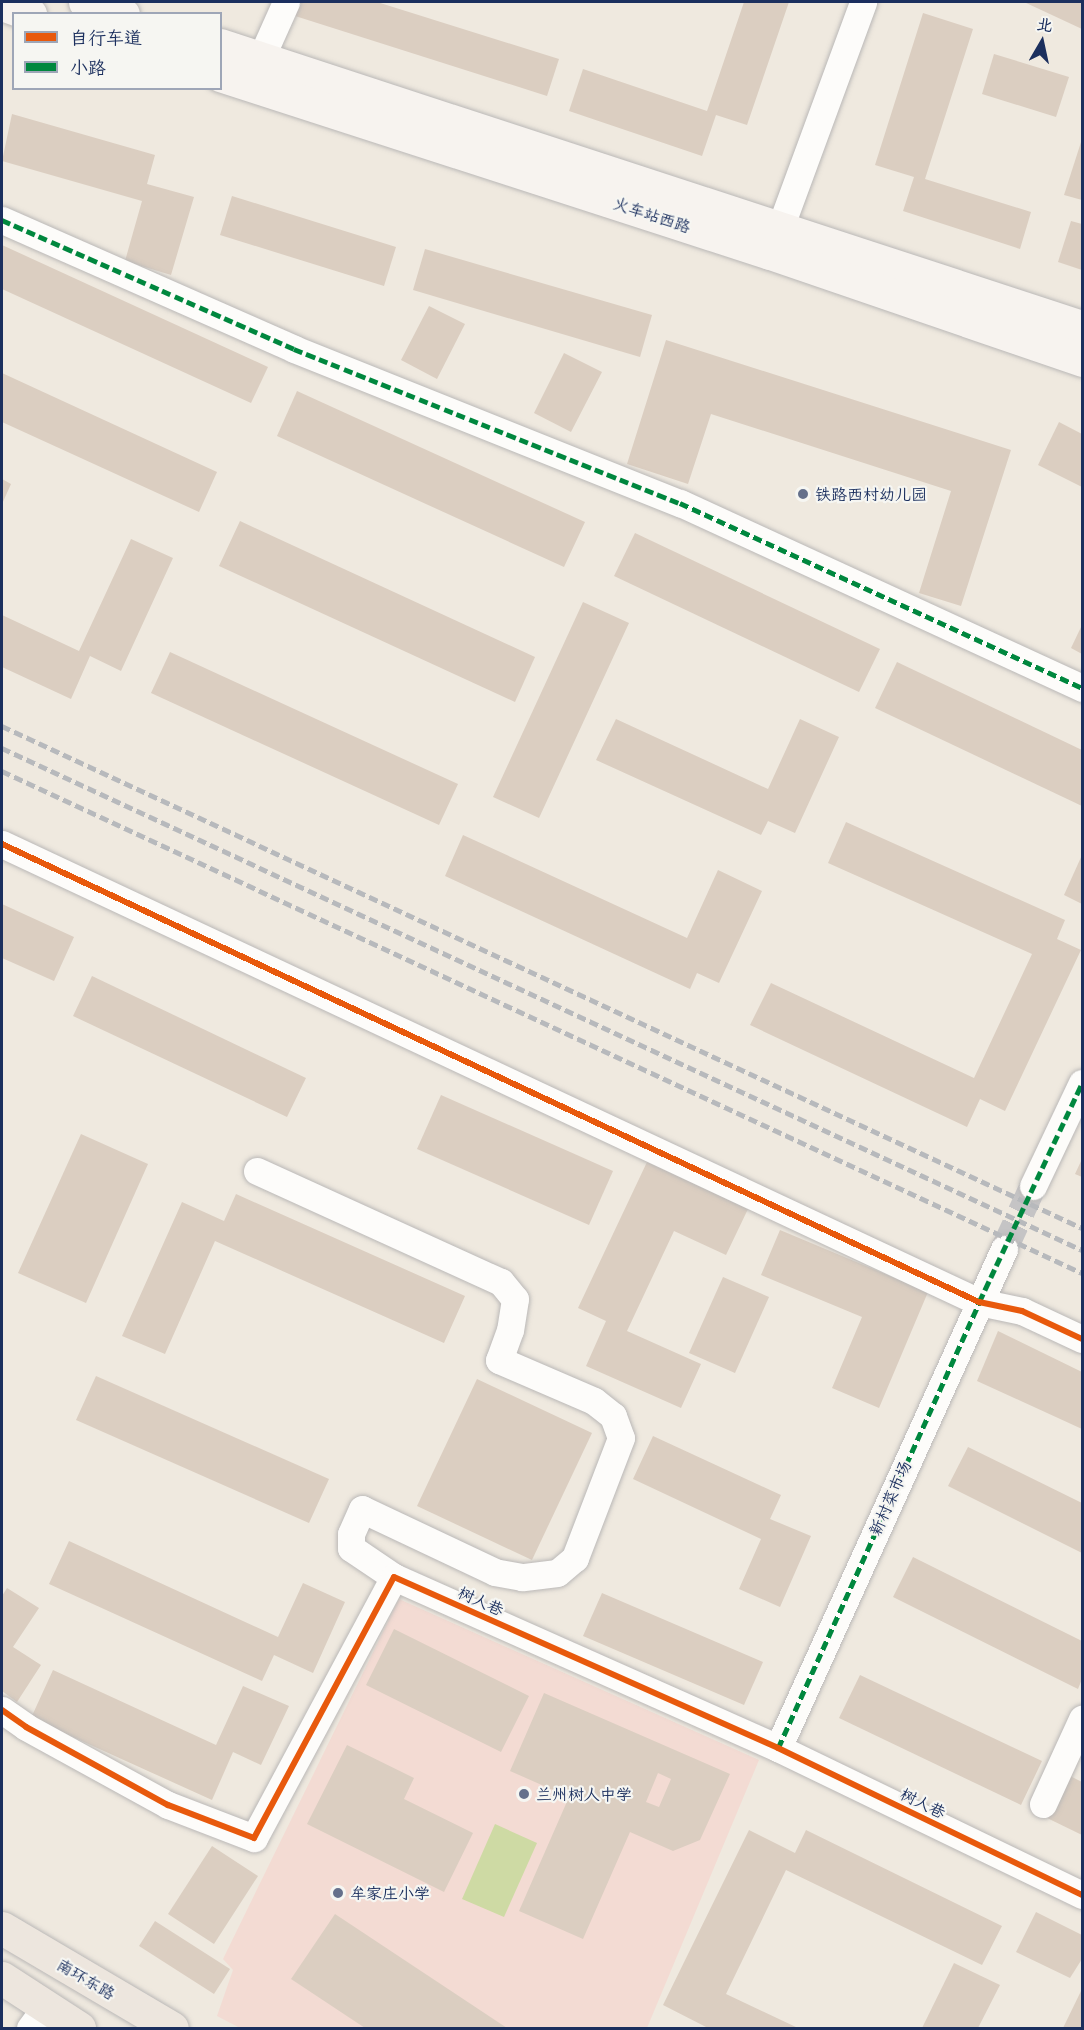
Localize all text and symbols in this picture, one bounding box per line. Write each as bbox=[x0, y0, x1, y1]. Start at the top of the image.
legend bbox=[12, 12, 222, 90]
north arrow bbox=[1012, 12, 1072, 72]
text: 北 bbox=[1035, 13, 1054, 35]
text: 自行车道 bbox=[70, 26, 142, 49]
text: 小路 bbox=[70, 56, 106, 79]
street label: 火车站西路 bbox=[611, 194, 693, 236]
place label: 铁路西村幼儿园 bbox=[815, 484, 927, 504]
marker: 铁路西村幼儿园 bbox=[796, 487, 810, 501]
street label: 新村菜市场 bbox=[865, 1458, 915, 1538]
street label: 树人巷 bbox=[455, 1582, 507, 1620]
place label: 兰州树人中学 bbox=[536, 1784, 632, 1804]
street label: 树人巷 bbox=[897, 1784, 949, 1822]
marker: 兰州树人中学 bbox=[517, 1787, 531, 1801]
place label: 牟家庄小学 bbox=[350, 1883, 430, 1903]
marker: 牟家庄小学 bbox=[331, 1886, 345, 1900]
street label: 南环东路 bbox=[53, 1955, 119, 2003]

